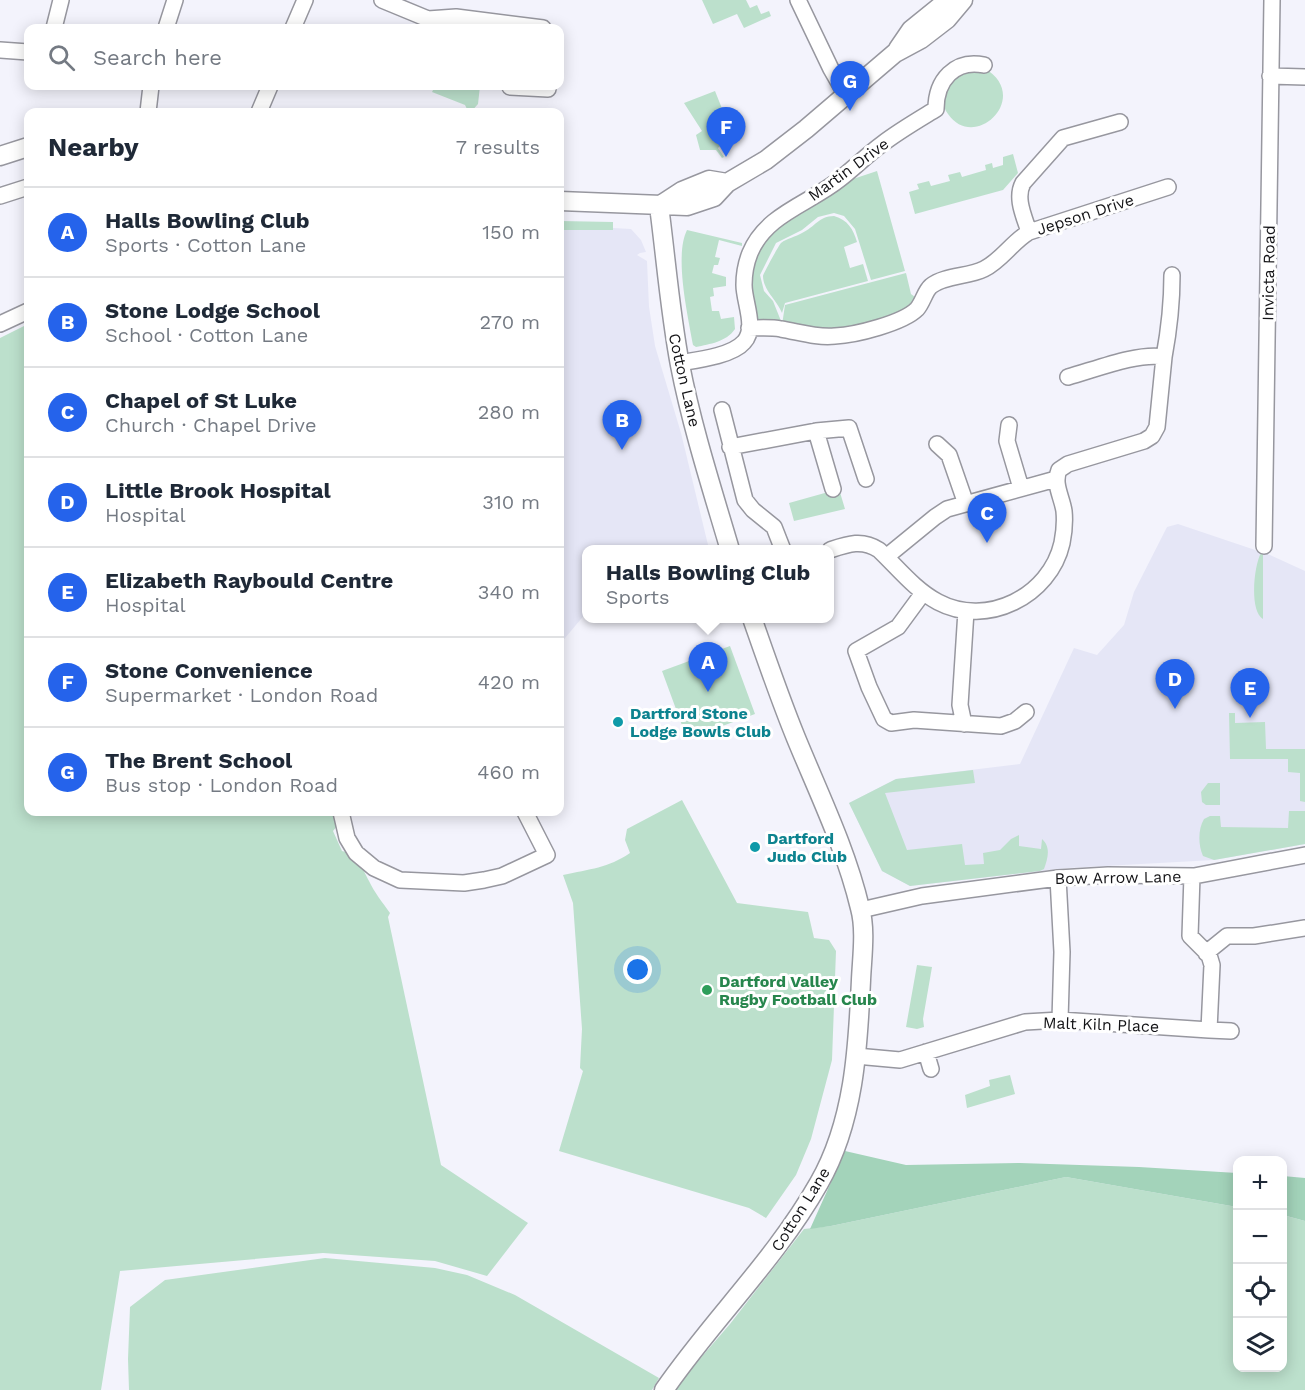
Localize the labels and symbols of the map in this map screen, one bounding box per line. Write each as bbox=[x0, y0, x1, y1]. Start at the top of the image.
pin: G bbox=[830, 62, 870, 111]
pin: F bbox=[706, 108, 746, 157]
street label: Martin Drive bbox=[804, 134, 892, 205]
street label: Jepson Drive bbox=[1034, 190, 1136, 239]
street label: Invicta Road bbox=[1258, 225, 1279, 321]
street label: Cotton Lane bbox=[665, 331, 705, 429]
pin: B bbox=[602, 400, 642, 450]
pin: C bbox=[968, 494, 1006, 543]
pin: A bbox=[688, 642, 728, 692]
pin: D bbox=[1156, 660, 1194, 709]
pin: E bbox=[1230, 668, 1270, 718]
place label: Dartford Stone Lodge Bowls Club bbox=[630, 704, 771, 741]
marker: Dartford Stone Lodge Bowls Club bbox=[611, 715, 625, 729]
place label: Dartford Judo Club bbox=[767, 829, 847, 866]
marker: Dartford Judo Club bbox=[748, 840, 762, 854]
street label: Bow Arrow Lane bbox=[1055, 867, 1181, 888]
your location bbox=[623, 955, 652, 984]
place label: Dartford Valley Rugby Football Club bbox=[719, 972, 877, 1009]
marker: Dartford Valley Rugby Football Club bbox=[700, 983, 714, 997]
street label: Malt Kiln Place bbox=[1043, 1013, 1159, 1036]
street label: Cotton Lane bbox=[767, 1164, 834, 1255]

